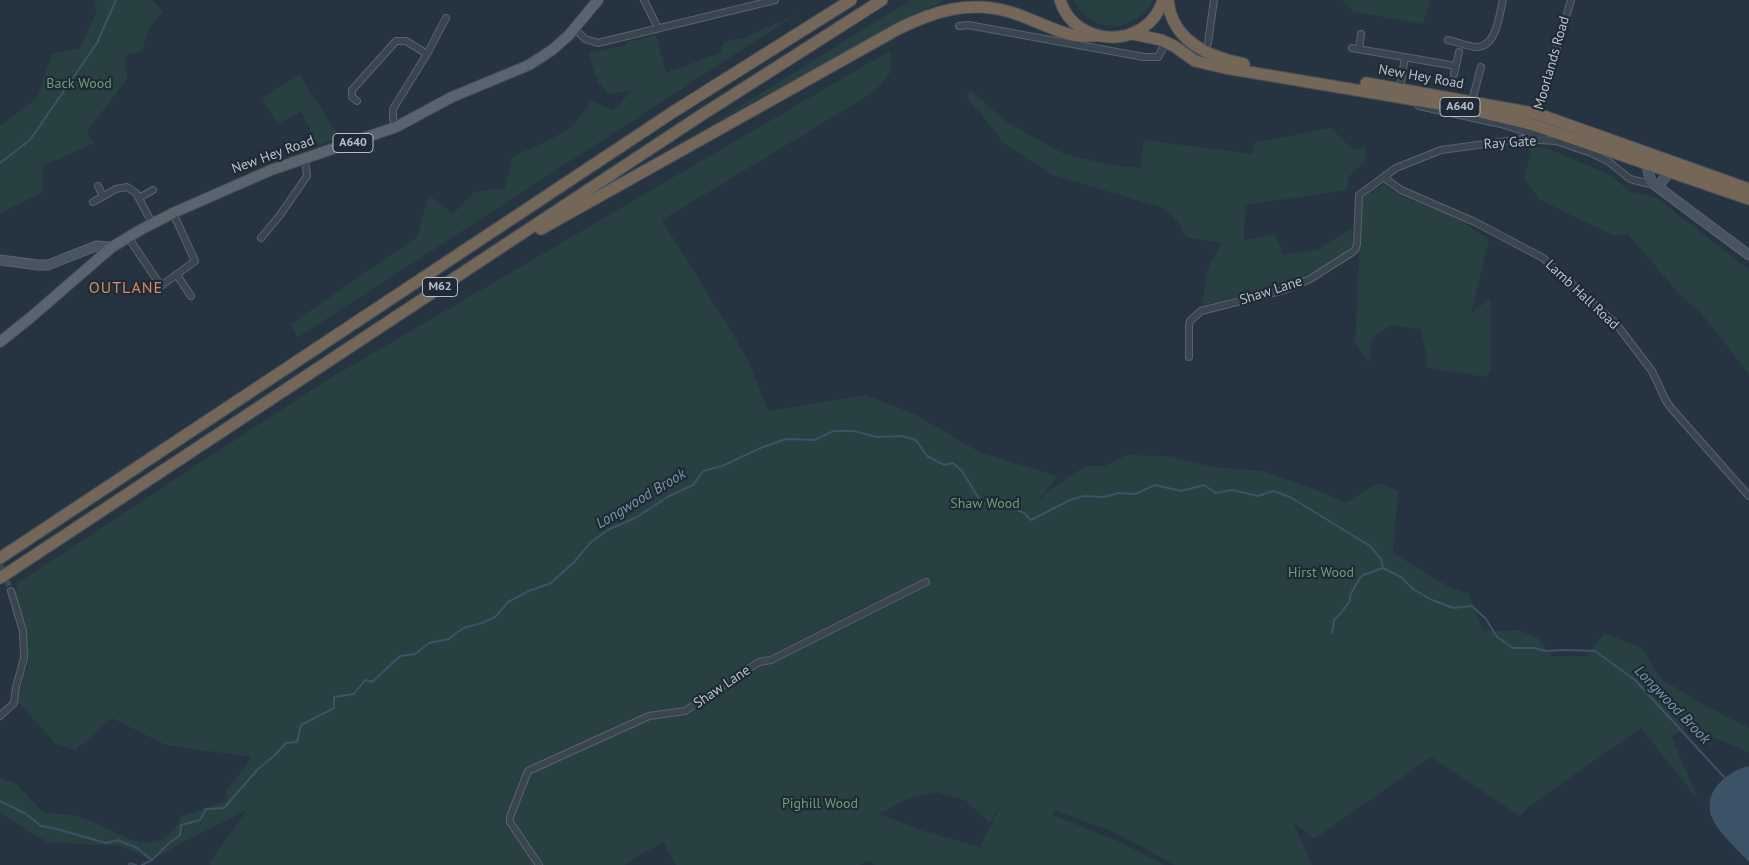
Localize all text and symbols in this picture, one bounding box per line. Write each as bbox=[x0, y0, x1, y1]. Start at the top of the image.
street label: Moorlands Road bbox=[1531, 14, 1573, 112]
street label: New Hey Road bbox=[1377, 61, 1465, 93]
park label: Back Wood bbox=[46, 76, 112, 92]
road number: A640 bbox=[1440, 98, 1480, 116]
street label: New Hey Road bbox=[229, 132, 317, 178]
street label: Ray Gate bbox=[1483, 133, 1537, 153]
road number: A640 bbox=[333, 134, 373, 152]
street label: Lamb Hall Road bbox=[1542, 257, 1622, 333]
street label: Shaw Lane bbox=[1238, 273, 1304, 309]
district label: OUTLANE bbox=[88, 278, 164, 298]
road number: M62 bbox=[422, 278, 458, 296]
water label: Longwood Brook bbox=[593, 465, 689, 533]
park label: Shaw Wood bbox=[950, 496, 1020, 512]
park label: Hirst Wood bbox=[1288, 565, 1354, 581]
street label: Shaw Lane bbox=[690, 662, 754, 712]
water label: Longwood Brook bbox=[1630, 662, 1714, 748]
park label: Pighill Wood bbox=[782, 796, 858, 812]

